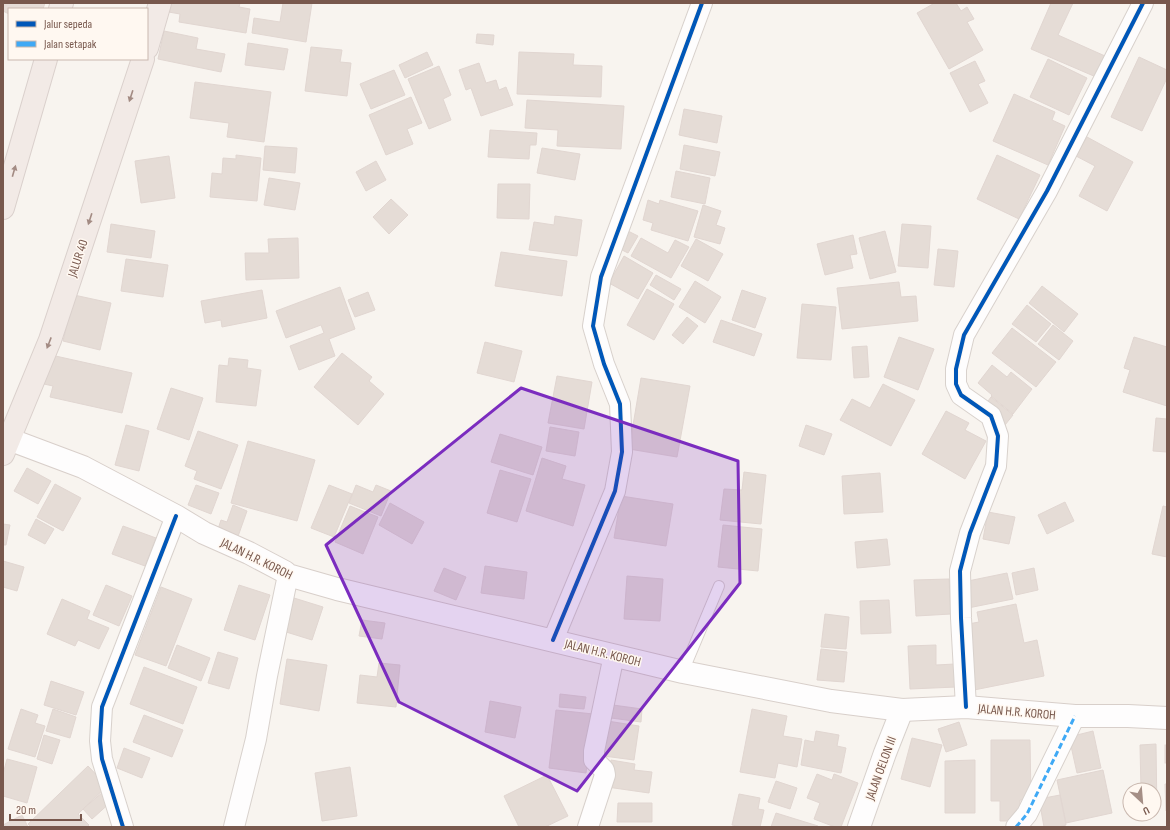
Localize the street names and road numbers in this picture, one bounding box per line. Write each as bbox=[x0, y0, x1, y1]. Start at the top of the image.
street label: JALUR 40 bbox=[64, 237, 92, 280]
street label: JALAN H.R. KOROH bbox=[217, 534, 295, 583]
street label: JALAN H.R. KOROH bbox=[562, 636, 643, 670]
street label: JALAN H.R. KOROH bbox=[976, 701, 1057, 723]
street label: JALAN OELON III bbox=[862, 734, 900, 803]

